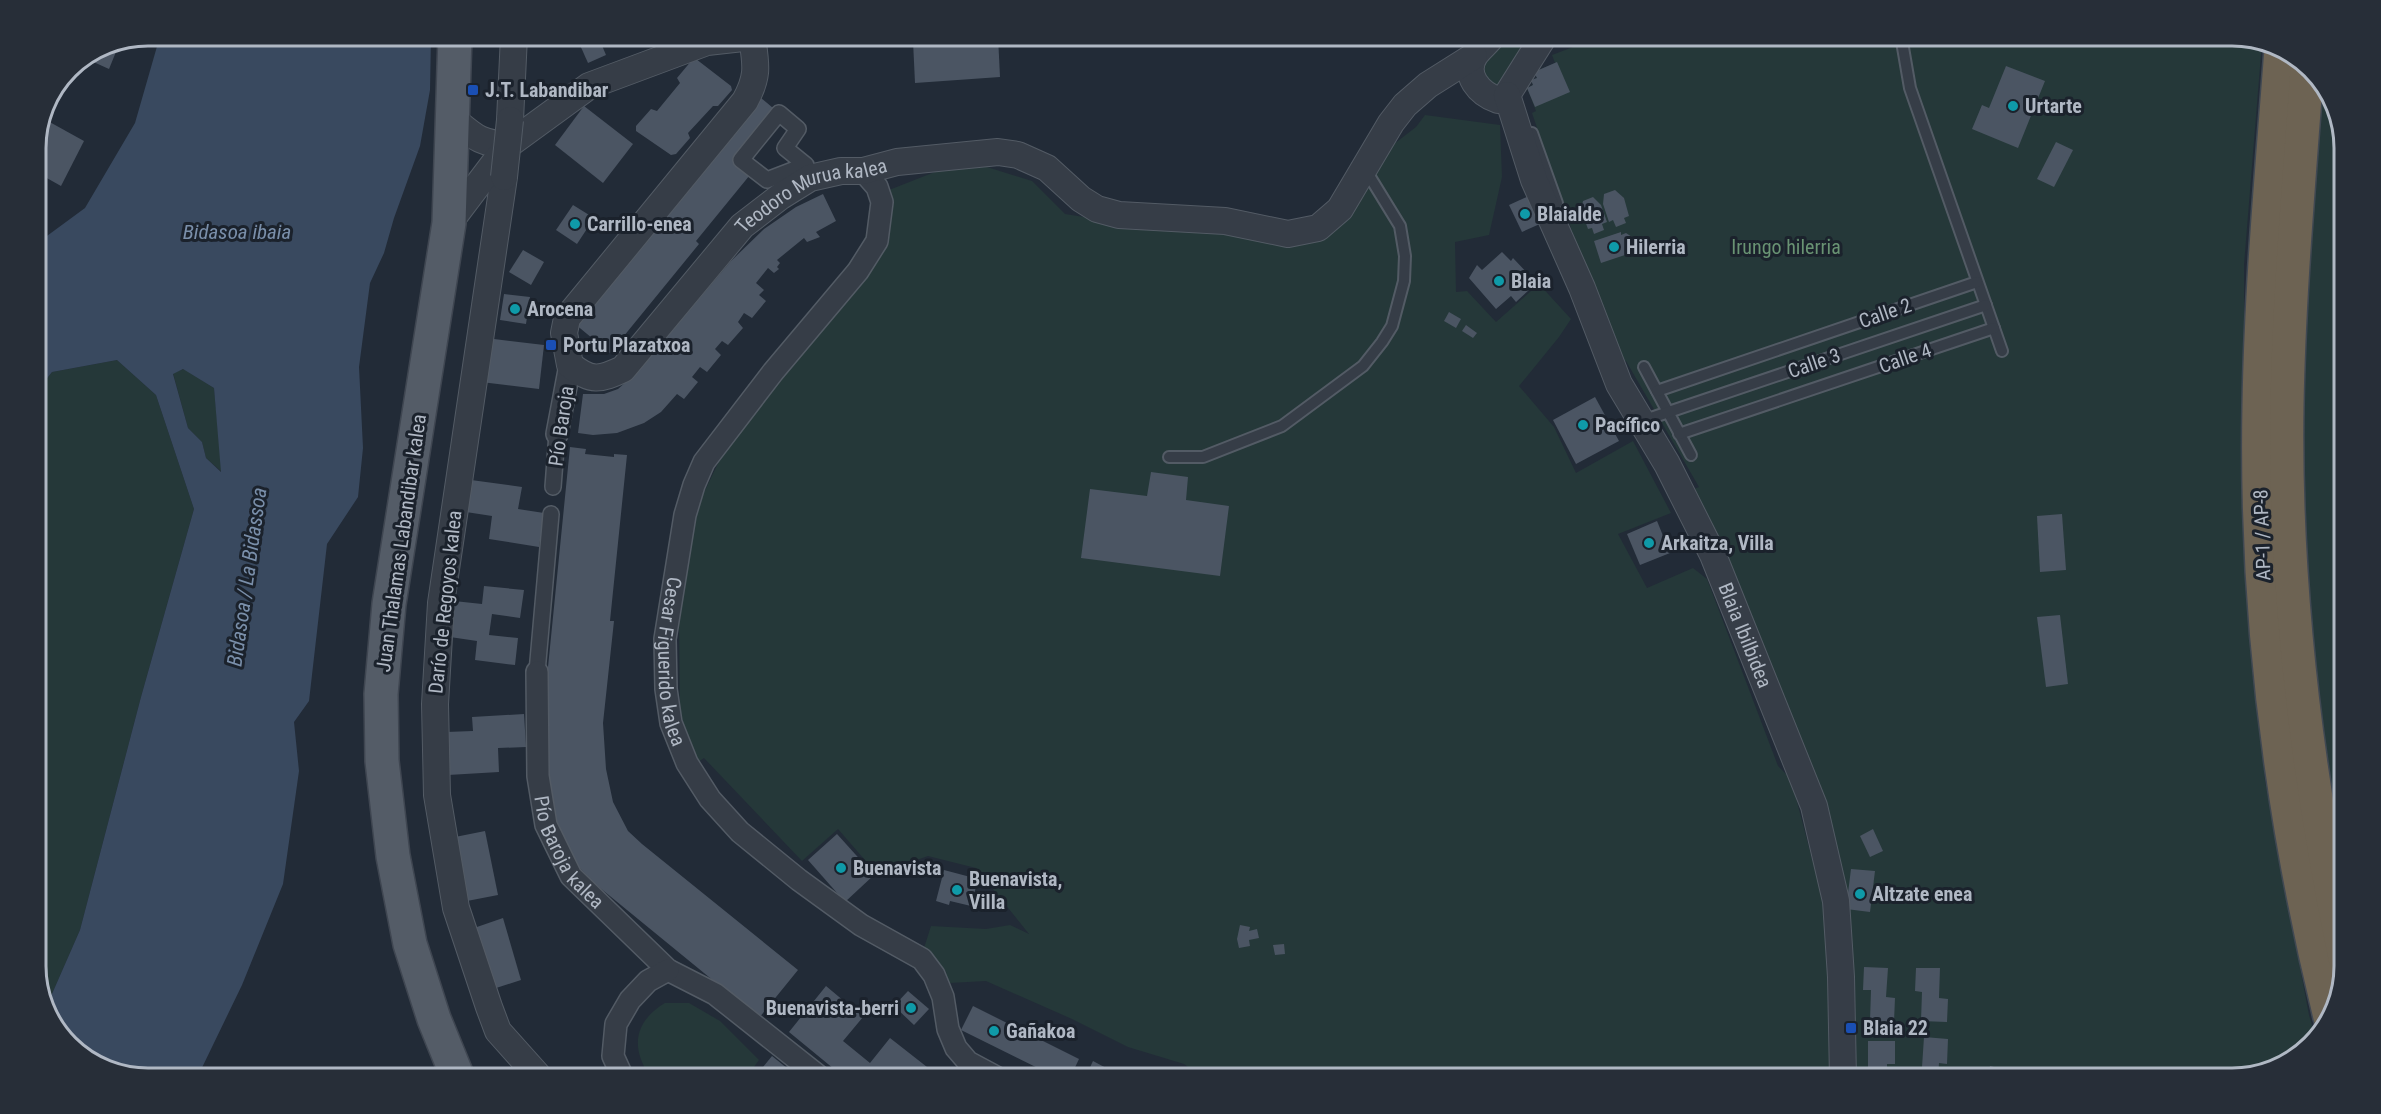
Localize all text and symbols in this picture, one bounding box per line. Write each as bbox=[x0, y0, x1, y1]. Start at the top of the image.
place label: J.T. Labandibar bbox=[485, 78, 609, 102]
marker: J.T. Labandibar bbox=[466, 83, 480, 97]
place label: Urtarte bbox=[2025, 94, 2082, 118]
marker: Urtarte bbox=[2006, 99, 2020, 113]
street label: Teodoro Murua kalea bbox=[730, 153, 890, 237]
place label: Blaialde bbox=[1537, 202, 1602, 226]
marker: Blaialde bbox=[1518, 207, 1532, 221]
place label: Carrillo-enea bbox=[587, 212, 692, 236]
marker: Carrillo-enea bbox=[568, 217, 582, 231]
water label: Bidasoa ibaia bbox=[183, 220, 291, 244]
place label: Hilerria bbox=[1626, 235, 1686, 259]
park label: Irungo hilerria bbox=[1731, 235, 1841, 259]
marker: Hilerria bbox=[1607, 240, 1621, 254]
place label: Blaia bbox=[1511, 269, 1551, 293]
marker: Blaia bbox=[1492, 274, 1506, 288]
street label: Calle 2 bbox=[1856, 293, 1915, 333]
place label: Arocena bbox=[527, 297, 593, 321]
marker: Arocena bbox=[508, 302, 522, 316]
place label: Portu Plazatxoa bbox=[563, 333, 690, 357]
marker: Portu Plazatxoa bbox=[544, 338, 558, 352]
street label: Calle 4 bbox=[1876, 338, 1935, 378]
street label: Calle 3 bbox=[1785, 343, 1843, 383]
street label: Pío Baroja bbox=[543, 384, 579, 468]
street label: Juan Thalamas Labandibar kalea bbox=[371, 413, 431, 673]
place label: Pacífico bbox=[1595, 413, 1660, 437]
marker: Pacífico bbox=[1576, 418, 1590, 432]
water label: Bidasoa / La Bidassoa bbox=[223, 486, 271, 668]
street label: AP-1 / AP-8 bbox=[2248, 489, 2276, 581]
street label: Darío de Regoyos kalea bbox=[423, 509, 467, 695]
place label: Arkaitza, Villa bbox=[1661, 531, 1774, 555]
marker: Arkaitza, Villa bbox=[1642, 536, 1656, 550]
street label: Cesar Figuerido kalea bbox=[653, 575, 691, 749]
street label: Blaia Ibilbidea bbox=[1713, 579, 1777, 691]
street label: Pío Baroja kalea bbox=[529, 794, 609, 913]
place label: Buenavista bbox=[853, 856, 941, 880]
marker: Buenavista bbox=[834, 861, 848, 875]
place label: Buenavista, Villa bbox=[969, 867, 1062, 914]
place label: Altzate enea bbox=[1872, 882, 1972, 906]
marker: Buenavista, Villa bbox=[950, 883, 964, 897]
marker: Altzate enea bbox=[1853, 887, 1867, 901]
place label: Buenavista-berri bbox=[766, 996, 899, 1020]
marker: Buenavista-berri bbox=[904, 1001, 918, 1015]
place label: Blaia 22 bbox=[1863, 1016, 1928, 1040]
place label: Gañakoa bbox=[1006, 1019, 1075, 1043]
marker: Blaia 22 bbox=[1844, 1021, 1858, 1035]
marker: Gañakoa bbox=[987, 1024, 1001, 1038]

